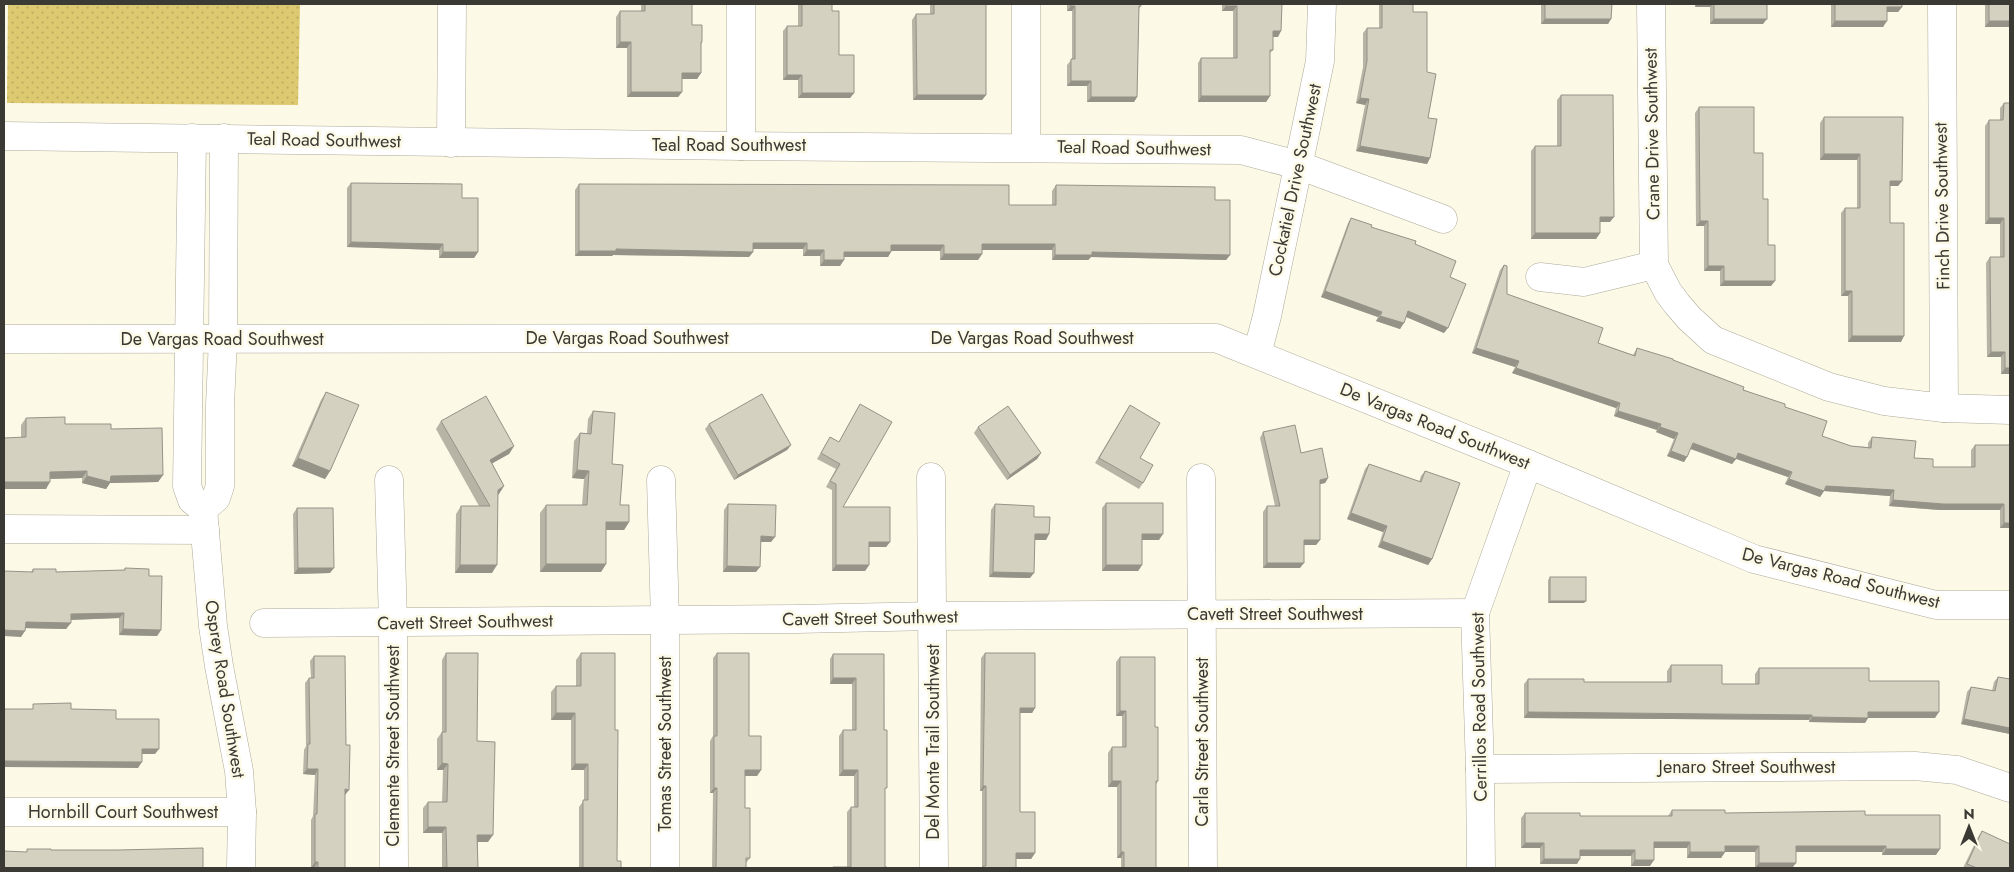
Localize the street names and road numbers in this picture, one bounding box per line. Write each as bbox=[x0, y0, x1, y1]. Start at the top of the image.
street label: Crane Drive Southwest bbox=[1637, 47, 1667, 220]
street label: Cockatiel Drive Southwest bbox=[1262, 81, 1328, 279]
street label: Finch Drive Southwest bbox=[1928, 121, 1956, 290]
street label: Teal Road Southwest bbox=[247, 126, 402, 154]
street label: Teal Road Southwest bbox=[652, 132, 807, 158]
street label: Teal Road Southwest bbox=[1057, 134, 1212, 162]
street label: De Vargas Road Southwest bbox=[526, 325, 729, 351]
street label: De Vargas Road Southwest bbox=[931, 325, 1134, 351]
street label: De Vargas Road Southwest bbox=[121, 326, 324, 352]
street label: De Vargas Road Southwest bbox=[1336, 376, 1535, 476]
street label: De Vargas Road Southwest bbox=[1739, 541, 1943, 615]
street label: Osprey Road Southwest bbox=[198, 598, 252, 781]
street label: Cavett Street Southwest bbox=[1187, 601, 1364, 627]
street label: Cavett Street Southwest bbox=[782, 603, 959, 633]
street label: Cavett Street Southwest bbox=[377, 607, 554, 637]
street label: Cerrillos Road Southwest bbox=[1464, 611, 1494, 802]
street label: Del Monte Trail Southwest bbox=[920, 644, 946, 840]
street label: Clemente Street Southwest bbox=[380, 645, 406, 847]
street label: Tomas Street Southwest bbox=[652, 655, 678, 832]
street label: Carla Street Southwest bbox=[1189, 657, 1215, 827]
street label: Jenaro Street Southwest bbox=[1657, 754, 1836, 780]
street label: Hornbill Court Southwest bbox=[28, 799, 219, 825]

